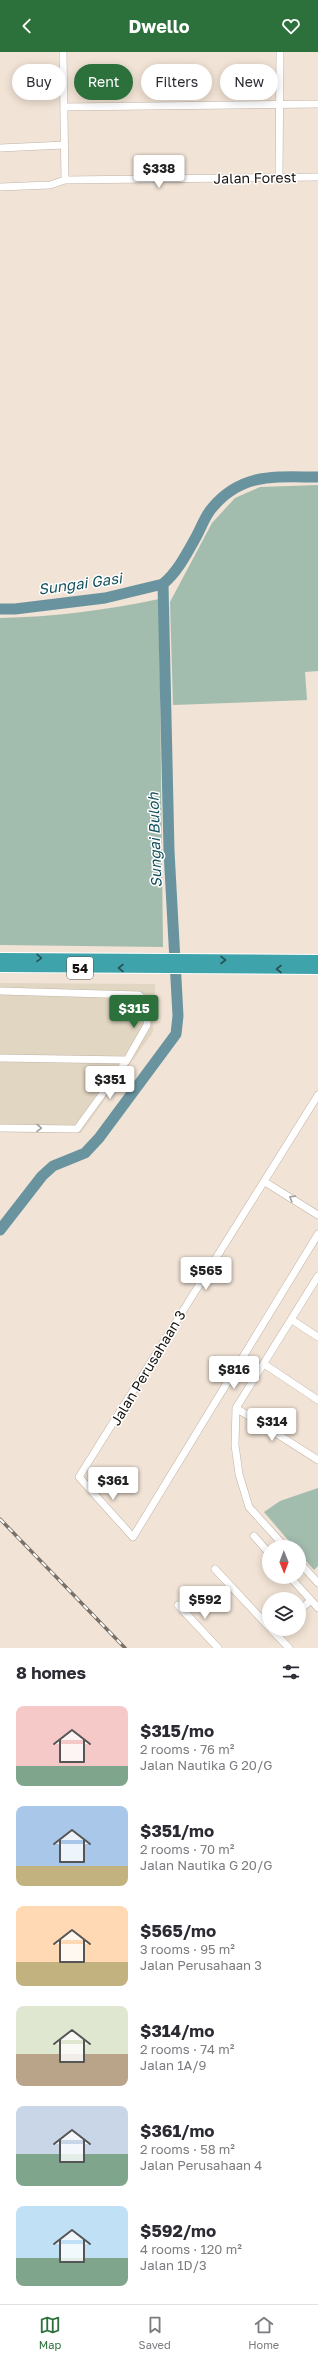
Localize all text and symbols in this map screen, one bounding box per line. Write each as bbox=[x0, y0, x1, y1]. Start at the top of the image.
icon: back bbox=[16, 15, 38, 37]
text: Dwello bbox=[128, 15, 190, 37]
icon: heart bbox=[280, 15, 302, 37]
chip: Buy bbox=[12, 64, 66, 100]
chip: Rent bbox=[74, 64, 133, 100]
chip: Filters bbox=[141, 64, 212, 100]
chip: New bbox=[220, 64, 278, 100]
pin: $338 bbox=[135, 155, 183, 189]
text: $338 bbox=[143, 160, 175, 176]
street label: Jalan Forest bbox=[213, 168, 297, 187]
water label: Sungai Gasi bbox=[37, 568, 125, 599]
water label: Sungai Buloh bbox=[143, 791, 166, 888]
one-way arrow bbox=[36, 954, 42, 962]
one-way arrow bbox=[220, 956, 226, 964]
road number: 54 bbox=[67, 957, 93, 979]
one-way arrow bbox=[118, 964, 124, 972]
one-way arrow bbox=[276, 965, 282, 973]
pin: $315 bbox=[110, 995, 158, 1029]
text: $315 bbox=[118, 1000, 150, 1016]
pin: $351 bbox=[86, 1066, 134, 1100]
text: $351 bbox=[94, 1071, 126, 1087]
one-way arrow bbox=[36, 1124, 42, 1133]
one-way arrow bbox=[289, 1195, 296, 1203]
pin: $565 bbox=[182, 1257, 230, 1291]
text: $565 bbox=[190, 1262, 222, 1278]
street label: Jalan Perusahaan 3 bbox=[106, 1307, 189, 1428]
pin: $816 bbox=[210, 1356, 258, 1390]
text: $816 bbox=[218, 1361, 250, 1377]
pin: $314 bbox=[248, 1408, 296, 1442]
text: $314 bbox=[256, 1413, 288, 1429]
pin: $361 bbox=[89, 1467, 137, 1501]
text: $361 bbox=[97, 1472, 129, 1488]
north arrow bbox=[262, 1540, 306, 1584]
map controls bbox=[262, 1540, 306, 1636]
pin: $592 bbox=[181, 1586, 229, 1620]
text: $592 bbox=[189, 1591, 221, 1607]
button: layers bbox=[262, 1592, 306, 1636]
icon: filters bbox=[280, 1661, 302, 1683]
text: 8 homes bbox=[16, 1662, 86, 1683]
text: $315/mo bbox=[140, 1720, 214, 1741]
icon: home bbox=[48, 1722, 96, 1770]
text: 2 rooms · 76 m² bbox=[140, 1741, 234, 1757]
text: Jalan Nautika G 20/G bbox=[140, 1757, 272, 1773]
text: $351/mo bbox=[140, 1820, 214, 1841]
icon: home bbox=[48, 1822, 96, 1870]
text: 2 rooms · 70 m² bbox=[140, 1841, 235, 1857]
text: Jalan Nautika G 20/G bbox=[140, 1857, 272, 1873]
text: $565/mo bbox=[140, 1920, 216, 1941]
icon: home bbox=[48, 1922, 96, 1970]
text: 3 rooms · 95 m² bbox=[140, 1941, 235, 1957]
text: Jalan Perusahaan 3 bbox=[140, 1957, 262, 1973]
text: $314/mo bbox=[140, 2020, 214, 2041]
icon: home bbox=[48, 2022, 96, 2070]
text: 2 rooms · 74 m² bbox=[140, 2041, 234, 2057]
text: Jalan 1A/9 bbox=[140, 2057, 206, 2073]
text: $361/mo bbox=[140, 2120, 215, 2141]
icon: home bbox=[48, 2122, 96, 2170]
text: 2 rooms · 58 m² bbox=[140, 2141, 235, 2157]
text: Jalan Perusahaan 4 bbox=[140, 2157, 262, 2173]
text: $592/mo bbox=[140, 2220, 216, 2241]
icon: home bbox=[48, 2222, 96, 2270]
text: 4 rooms · 120 m² bbox=[140, 2241, 242, 2257]
text: Jalan 1D/3 bbox=[140, 2257, 207, 2273]
tab: Map bbox=[39, 2314, 61, 2351]
tab: Saved bbox=[139, 2314, 171, 2351]
tab: Home bbox=[248, 2314, 279, 2351]

